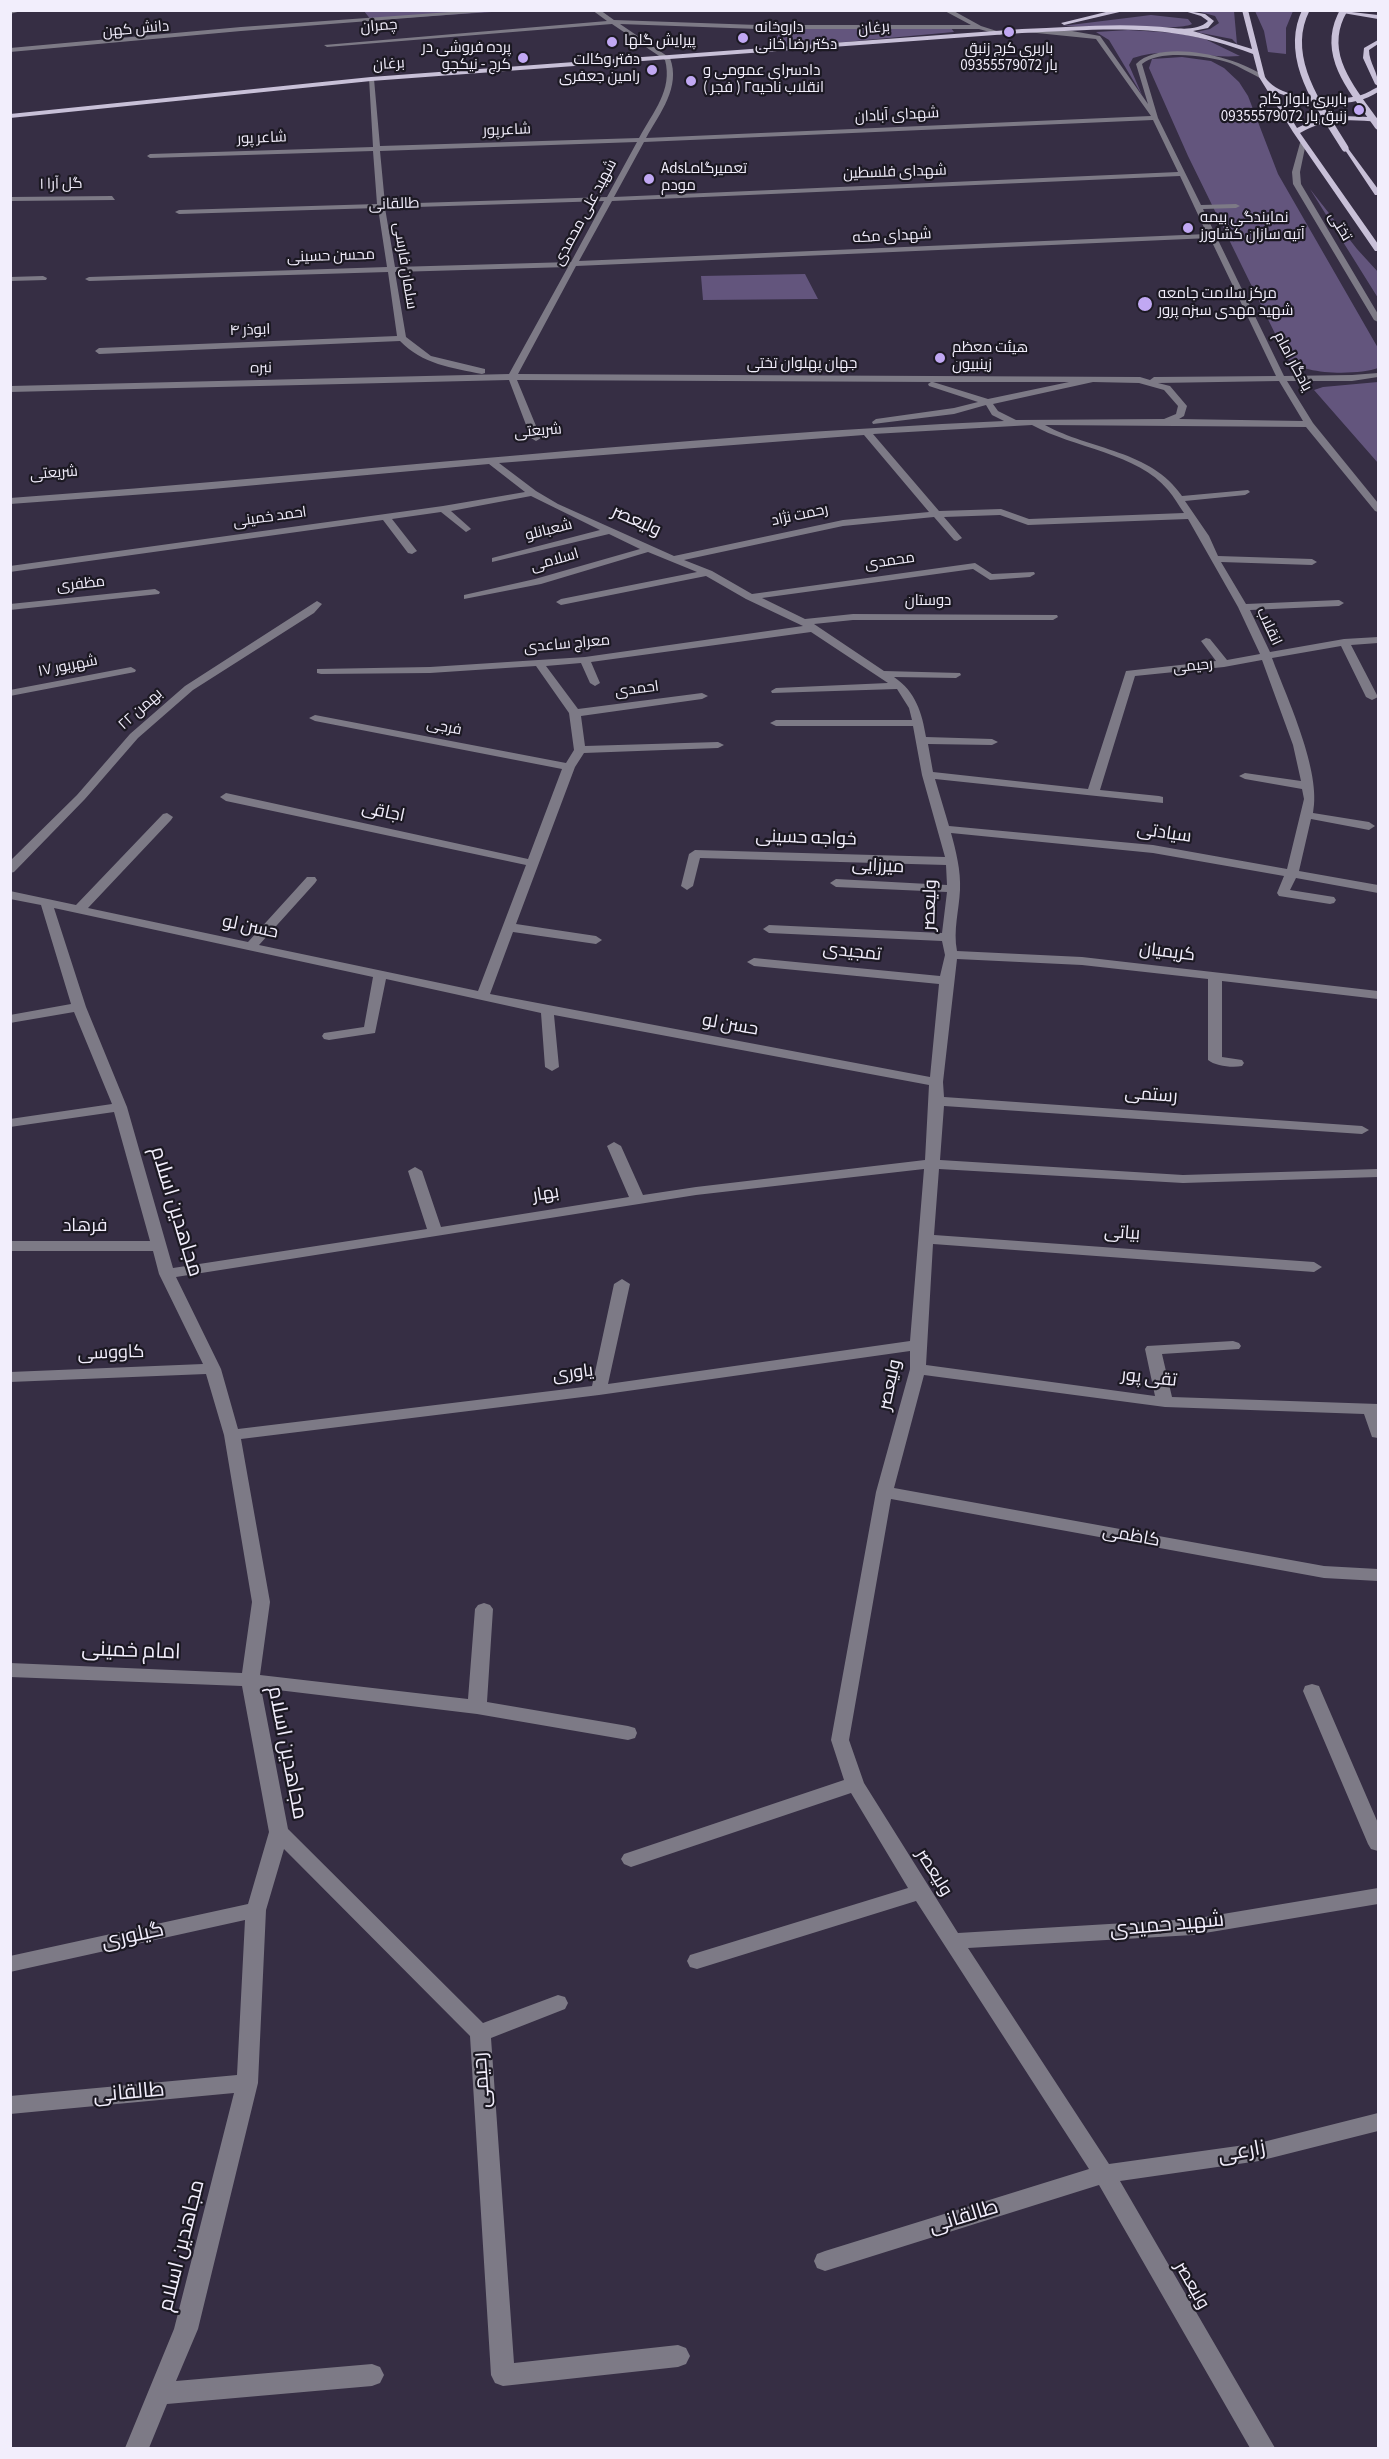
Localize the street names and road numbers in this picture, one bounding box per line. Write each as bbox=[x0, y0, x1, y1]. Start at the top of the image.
street label: چمران bbox=[360, 16, 398, 38]
street label: دانش کهن bbox=[102, 18, 170, 42]
street label: برغان bbox=[857, 19, 891, 39]
street label: برغان bbox=[373, 55, 405, 75]
street label: شهدای آبادان bbox=[854, 105, 940, 127]
street label: شاعرپور bbox=[483, 121, 531, 141]
street label: شاعر پور bbox=[237, 129, 287, 149]
street label: شهید علی محمدی bbox=[550, 157, 622, 269]
street label: شهدای فلسطین bbox=[843, 162, 947, 184]
street label: گل آرا ۱ bbox=[39, 176, 83, 194]
street label: طالقانی bbox=[368, 195, 420, 215]
street label: تختی bbox=[1323, 209, 1355, 245]
street label: سلمان فارسی bbox=[388, 221, 420, 311]
street label: شهدای مکه bbox=[852, 226, 932, 248]
street label: محسن حسینی bbox=[287, 246, 375, 268]
street label: ابوذر ۴ bbox=[229, 321, 271, 341]
street label: یادگار امام bbox=[1269, 329, 1315, 395]
street label: جهان پهلوان تختی bbox=[747, 356, 857, 374]
street label: نبره bbox=[250, 360, 272, 378]
street label: شریعتی bbox=[513, 421, 563, 443]
street label: شریعتی bbox=[29, 463, 79, 485]
street label: رحمت نژاد bbox=[770, 501, 830, 531]
street label: ولیعصر bbox=[608, 502, 664, 542]
street label: احمد خمینی bbox=[232, 504, 308, 532]
street label: شعبانلو bbox=[524, 516, 574, 546]
street label: اسلامی bbox=[529, 546, 581, 576]
street label: محمدی bbox=[864, 550, 916, 574]
street label: مظفری bbox=[56, 574, 106, 596]
street label: دوستان bbox=[905, 593, 951, 611]
street label: انقلاب bbox=[1251, 605, 1285, 649]
street label: معراج ساعدی bbox=[523, 632, 611, 658]
street label: ۱۷ شهریور bbox=[37, 652, 99, 682]
street label: رحیمی bbox=[1172, 656, 1214, 678]
street label: احمدی bbox=[614, 678, 660, 702]
street label: ۲۲ بهمن bbox=[115, 685, 167, 735]
street label: فرجی bbox=[425, 716, 463, 740]
street label: اجاقی bbox=[360, 798, 406, 828]
street label: سیادتی bbox=[1135, 819, 1193, 849]
street label: خواجه حسینی bbox=[755, 826, 857, 852]
street label: میرزایی bbox=[851, 855, 905, 879]
street label: ولیعصر bbox=[919, 879, 943, 931]
street label: حسن لو bbox=[220, 912, 280, 944]
street label: تمجیدی bbox=[822, 939, 882, 967]
street label: کریمیان bbox=[1138, 939, 1196, 967]
street label: حسن لو bbox=[700, 1010, 760, 1042]
street label: رستمی bbox=[1124, 1083, 1178, 1109]
street label: مجاهدین اسلام bbox=[143, 1144, 207, 1280]
street label: بهار bbox=[531, 1182, 561, 1208]
street label: فرهاد bbox=[63, 1216, 107, 1238]
street label: بیاتی bbox=[1103, 1222, 1141, 1246]
street label: کاووسی bbox=[77, 1342, 145, 1366]
street label: ولیعصر bbox=[875, 1357, 907, 1413]
street label: یاوری bbox=[551, 1361, 595, 1387]
street label: تقی پور bbox=[1120, 1365, 1178, 1393]
street label: کاظمی bbox=[1101, 1521, 1161, 1553]
street label: امام خمینی bbox=[81, 1638, 181, 1666]
street label: مجاهدین اسلام bbox=[261, 1684, 311, 1822]
street label: ولیعصر bbox=[910, 1845, 956, 1901]
street label: شهید حمیدی bbox=[1109, 1908, 1225, 1944]
street label: گیلوری bbox=[99, 1918, 167, 1956]
street label: رحیمی bbox=[468, 2051, 498, 2109]
street label: طالقانی bbox=[92, 2078, 166, 2110]
street label: زارعی bbox=[1216, 2136, 1268, 2170]
street label: مجاهدین اسلام bbox=[154, 2177, 212, 2315]
street label: طالقانی bbox=[926, 2196, 1002, 2240]
street label: ولیعصر bbox=[1169, 2258, 1213, 2314]

